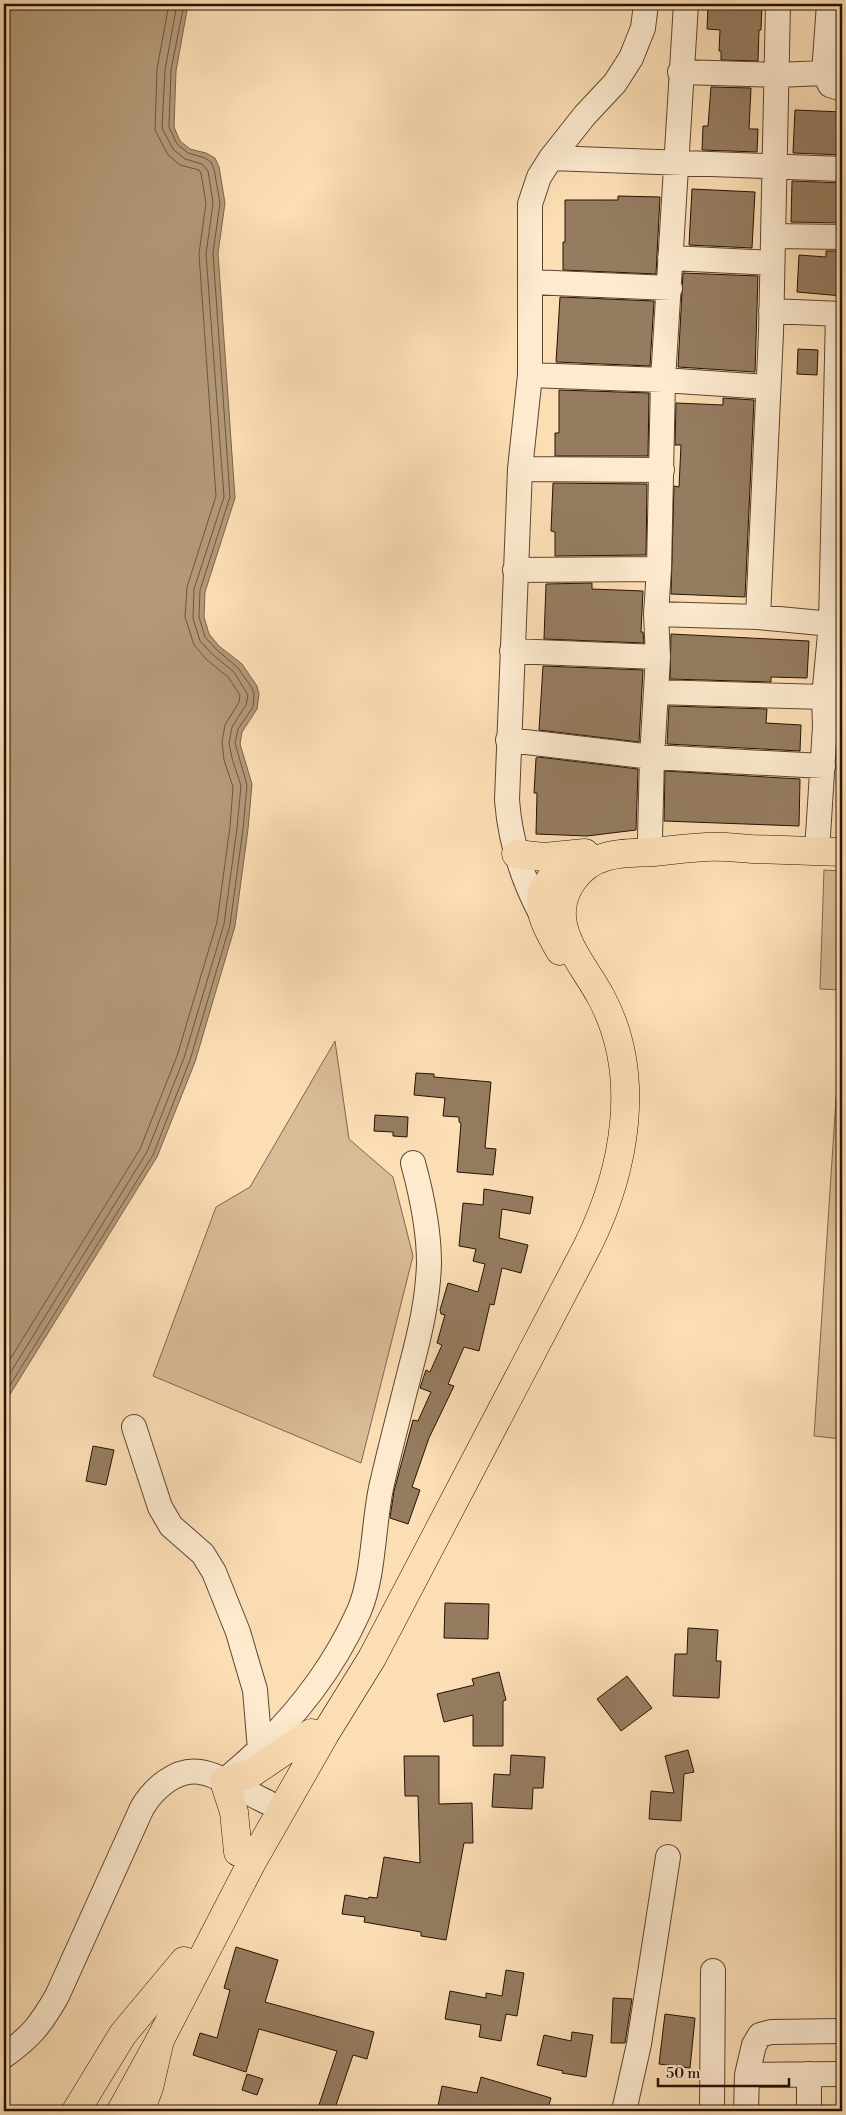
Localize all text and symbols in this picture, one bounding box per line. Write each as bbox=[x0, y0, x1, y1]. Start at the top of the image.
scale bar bbox=[658, 2055, 790, 2087]
text: 50 m bbox=[666, 2064, 700, 2083]

